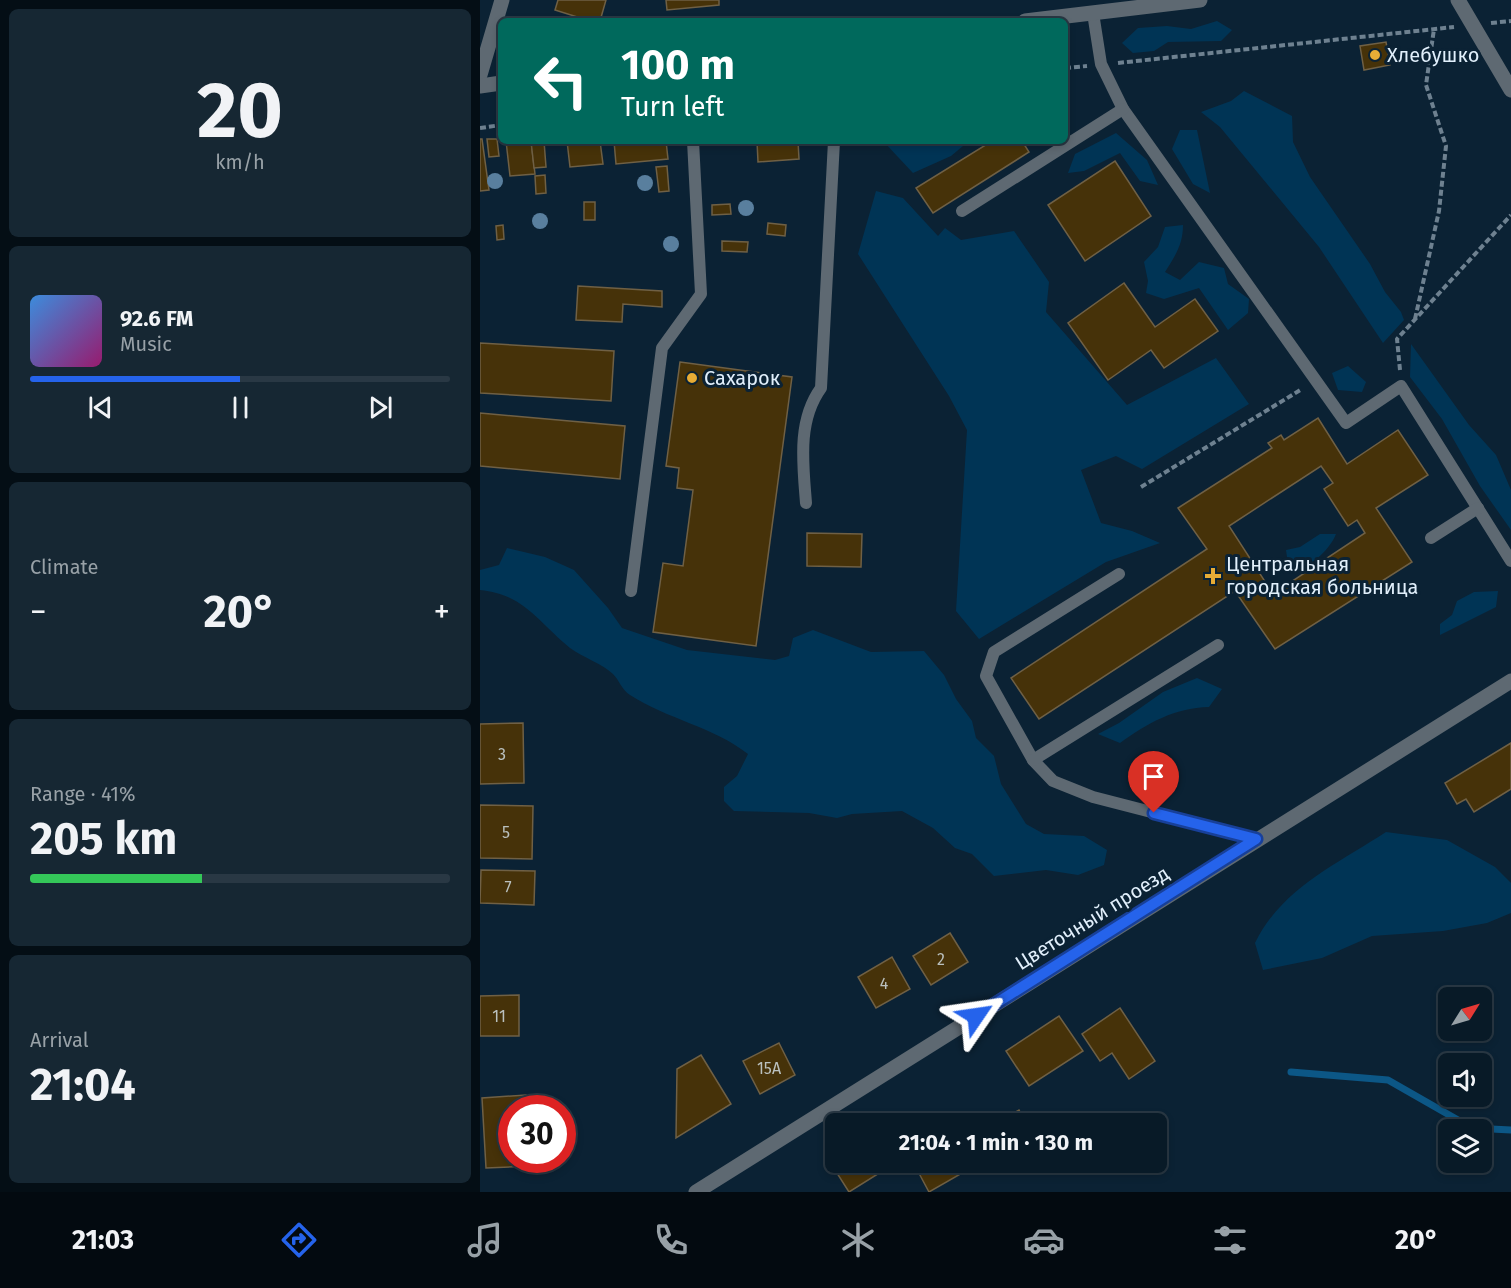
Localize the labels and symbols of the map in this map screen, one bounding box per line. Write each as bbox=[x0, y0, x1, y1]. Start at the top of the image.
place label: Хлебушко bbox=[1387, 43, 1479, 67]
marker: Хлебушко bbox=[1368, 48, 1382, 62]
place label: Сахарок bbox=[704, 366, 781, 390]
marker: Сахарок bbox=[685, 371, 699, 385]
place label: Центральная городская больница bbox=[1226, 552, 1418, 599]
marker: Центральная городская больница bbox=[1204, 567, 1222, 585]
house number: 3 bbox=[498, 745, 506, 764]
pin bbox=[1128, 751, 1179, 813]
house number: 5 bbox=[502, 823, 510, 842]
street label: Цветочный проезд bbox=[1011, 861, 1173, 975]
house number: 7 bbox=[504, 878, 512, 897]
house number: 2 bbox=[937, 950, 945, 969]
house number: 4 bbox=[880, 974, 889, 993]
position arrow bbox=[944, 984, 1008, 1048]
north arrow bbox=[1438, 987, 1492, 1041]
house number: 11 bbox=[492, 1007, 506, 1026]
house number: 15А bbox=[757, 1059, 782, 1078]
speed limit sign: 30 bbox=[498, 1095, 576, 1173]

